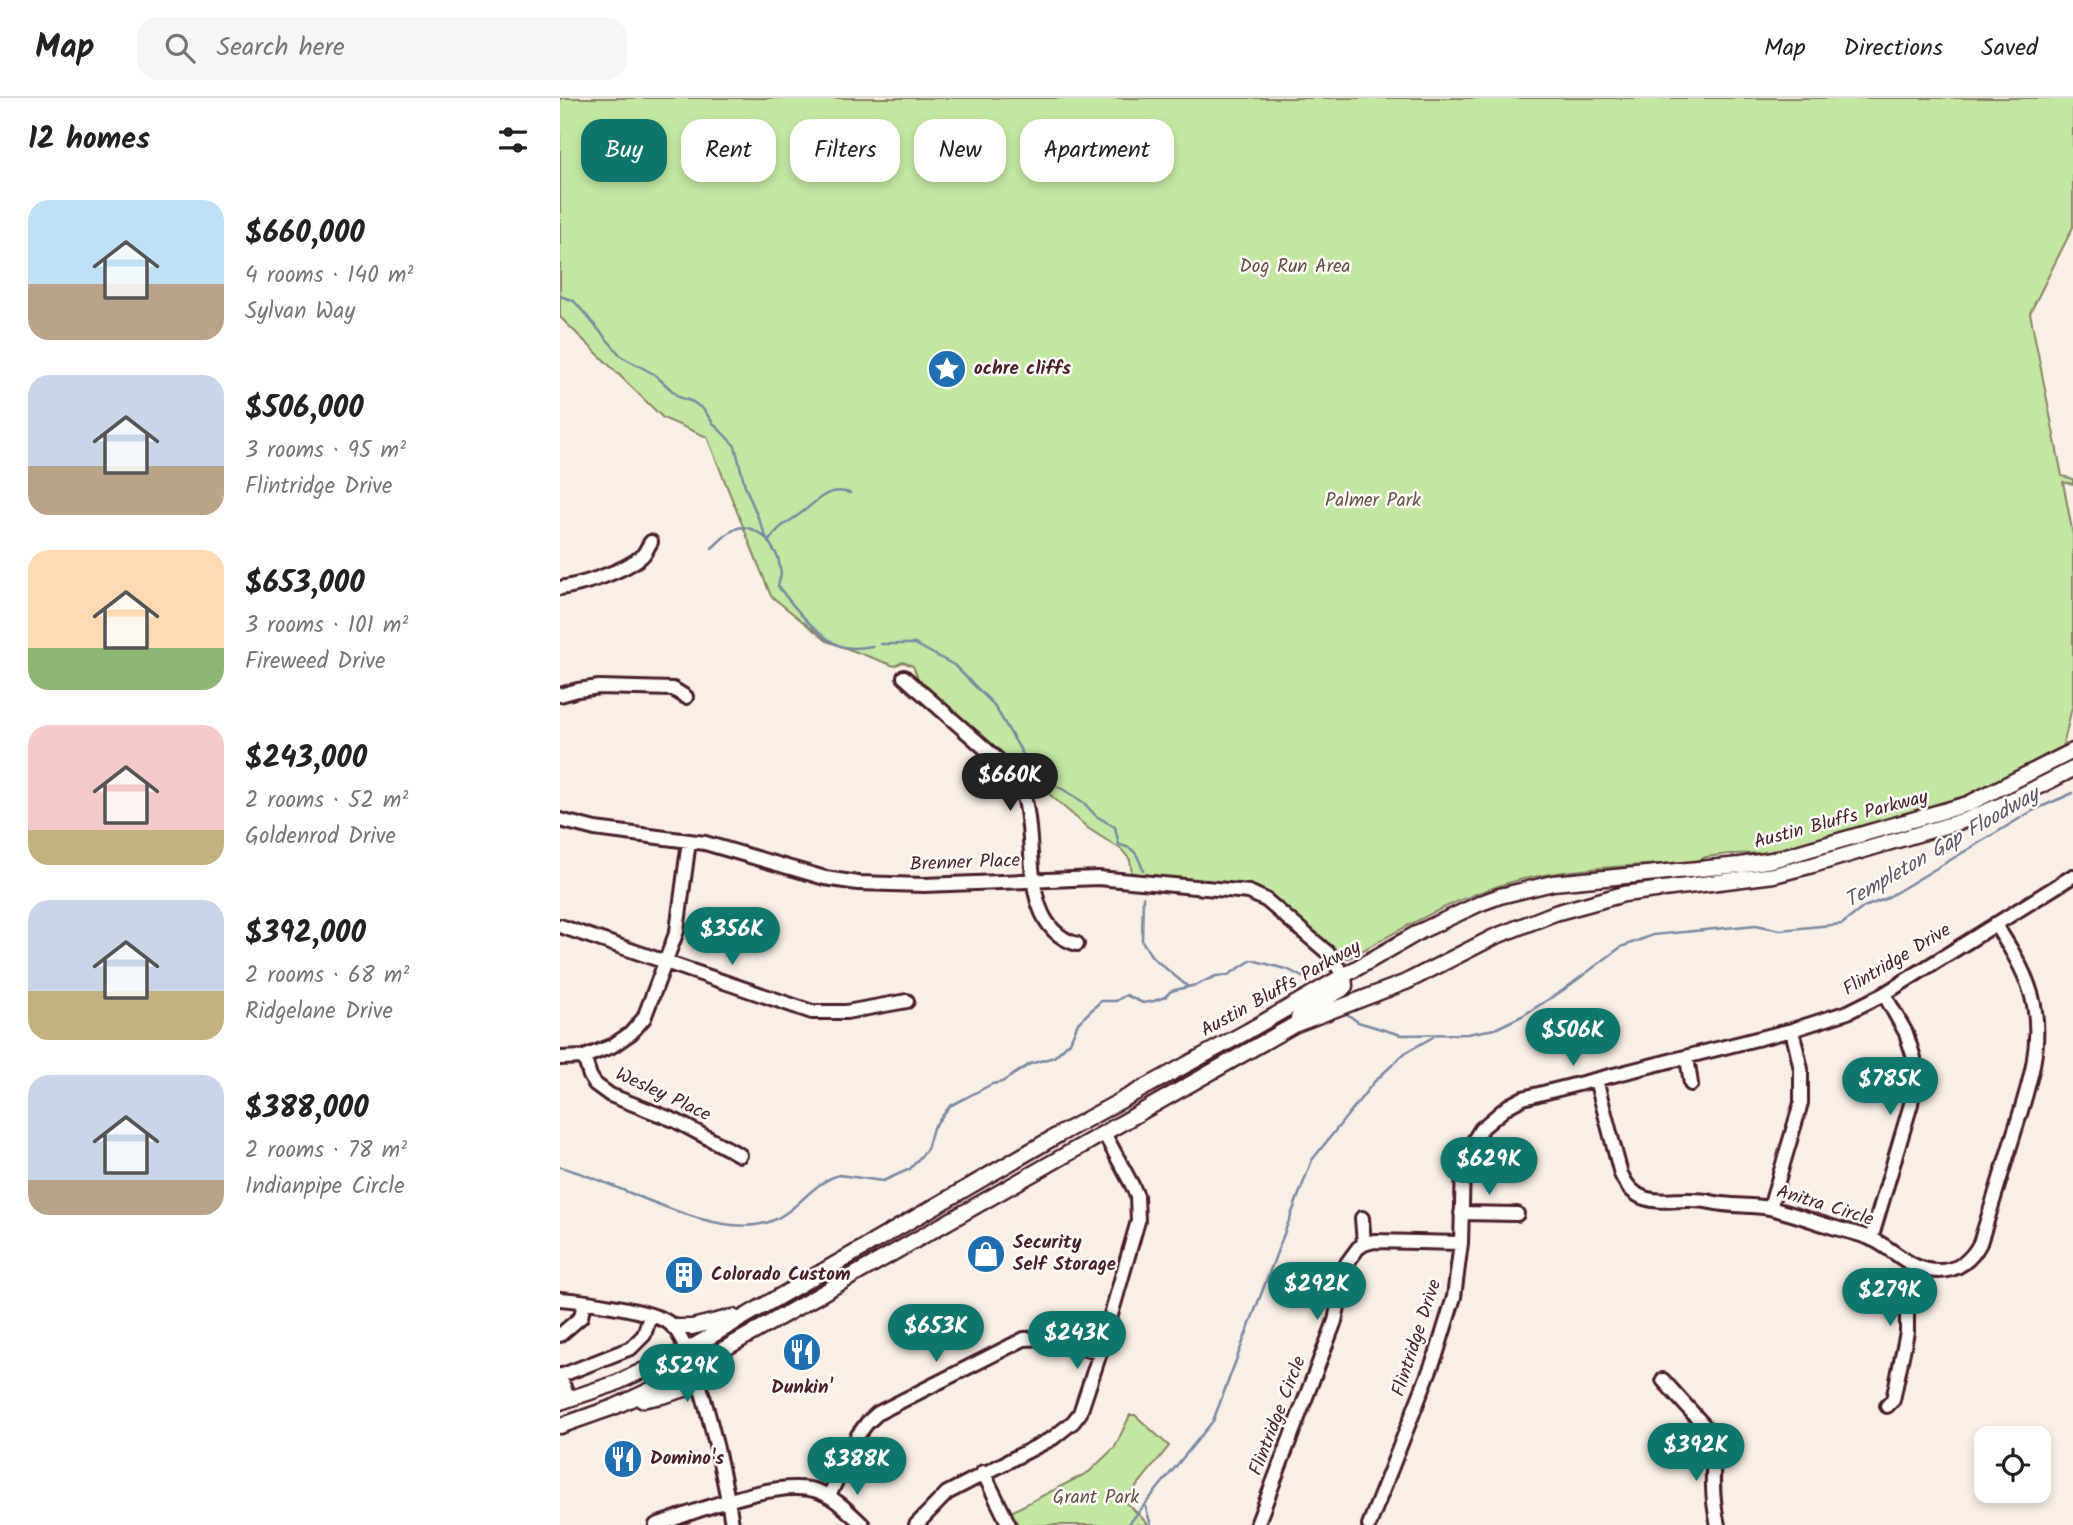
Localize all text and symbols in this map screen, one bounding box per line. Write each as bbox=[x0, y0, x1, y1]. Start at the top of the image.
search box bbox=[137, 17, 627, 80]
text: Map bbox=[35, 22, 95, 75]
text: Search here bbox=[217, 27, 345, 69]
icon: search bbox=[161, 29, 199, 67]
text: Map bbox=[1764, 29, 1806, 68]
text: Directions bbox=[1844, 29, 1943, 68]
text: Saved bbox=[1981, 29, 2038, 68]
text: 12 homes bbox=[28, 116, 150, 164]
chip: Buy bbox=[581, 119, 667, 182]
chip: Rent bbox=[681, 119, 776, 182]
chip: Filters bbox=[790, 119, 900, 182]
chip: New bbox=[914, 119, 1006, 182]
chip: Apartment bbox=[1020, 119, 1174, 182]
icon: filters bbox=[494, 121, 532, 159]
text: $660,000 bbox=[245, 210, 365, 258]
icon: home bbox=[84, 228, 168, 312]
park label: Dog Run Area bbox=[1240, 252, 1350, 282]
text: 4 rooms · 140 m² bbox=[245, 258, 413, 294]
text: Sylvan Way bbox=[245, 294, 355, 330]
place icon: ochre cliffs bbox=[926, 348, 968, 390]
place label: ochre cliffs bbox=[974, 354, 1071, 384]
text: $506,000 bbox=[245, 385, 364, 433]
icon: home bbox=[84, 403, 168, 487]
text: 3 rooms · 95 m² bbox=[245, 433, 406, 469]
text: Flintridge Drive bbox=[245, 469, 392, 505]
park label: Palmer Park bbox=[1325, 486, 1421, 516]
text: $653,000 bbox=[245, 560, 365, 608]
icon: home bbox=[84, 578, 168, 662]
text: 3 rooms · 101 m² bbox=[245, 608, 408, 644]
text: Fireweed Drive bbox=[245, 644, 385, 680]
text: $243,000 bbox=[245, 735, 367, 783]
icon: home bbox=[84, 753, 168, 837]
pin: $660K bbox=[961, 754, 1059, 813]
text: $660K bbox=[978, 758, 1042, 794]
water label: Templeton Gap Floodway bbox=[1839, 777, 2048, 917]
street label: Austin Bluffs Parkway bbox=[1751, 782, 1933, 858]
text: 2 rooms · 52 m² bbox=[245, 783, 408, 819]
text: Goldenrod Drive bbox=[245, 819, 396, 855]
street label: Brenner Place bbox=[909, 846, 1021, 880]
pin: $356K bbox=[683, 908, 781, 967]
text: $392,000 bbox=[245, 910, 366, 958]
text: $356K bbox=[700, 912, 764, 948]
street label: Flintridge Drive bbox=[1837, 916, 1957, 1004]
icon: home bbox=[84, 928, 168, 1012]
street label: Austin Bluffs Parkway bbox=[1195, 932, 1368, 1046]
text: 2 rooms · 68 m² bbox=[245, 958, 409, 994]
text: Ridgelane Drive bbox=[245, 994, 393, 1030]
pin: $506K bbox=[1524, 1009, 1622, 1068]
text: $506K bbox=[1541, 1013, 1605, 1049]
pin: $785K bbox=[1841, 1058, 1939, 1117]
street label: Wesley Place bbox=[610, 1060, 716, 1130]
text: $785K bbox=[1858, 1062, 1922, 1098]
text: $388,000 bbox=[245, 1085, 369, 1133]
icon: home bbox=[84, 1103, 168, 1187]
text: 2 rooms · 78 m² bbox=[245, 1133, 407, 1169]
pin: $629K bbox=[1440, 1138, 1538, 1197]
text: $629K bbox=[1457, 1142, 1521, 1178]
text: Indianpipe Circle bbox=[245, 1169, 405, 1205]
street label: Anitra Circle bbox=[1773, 1177, 1878, 1235]
place label: Security Self Storage bbox=[1013, 1228, 1116, 1280]
shop icon: Security Self Storage bbox=[965, 1233, 1007, 1275]
building icon: Colorado Custom bbox=[663, 1254, 705, 1296]
place label: Colorado Custom bbox=[711, 1260, 851, 1290]
pin: $292K bbox=[1268, 1262, 1366, 1322]
text: $292K bbox=[1284, 1267, 1350, 1303]
pin: $279K bbox=[1841, 1268, 1939, 1328]
text: $279K bbox=[1858, 1273, 1922, 1309]
street label: Flintridge Drive bbox=[1384, 1275, 1450, 1401]
pin: $653K bbox=[887, 1304, 985, 1364]
text: $653K bbox=[904, 1309, 968, 1345]
pin: $243K bbox=[1028, 1312, 1126, 1371]
text: $243K bbox=[1044, 1316, 1110, 1352]
restaurant icon: Dunkin' bbox=[781, 1331, 823, 1373]
pin: $529K bbox=[638, 1344, 736, 1404]
text: $529K bbox=[655, 1349, 719, 1385]
street label: Flintridge Circle bbox=[1241, 1351, 1315, 1480]
place label: Dunkin' bbox=[771, 1373, 834, 1403]
pin: $392K bbox=[1647, 1424, 1745, 1483]
map controls bbox=[1974, 1426, 2051, 1503]
button: locate bbox=[1974, 1426, 2051, 1503]
text: $392K bbox=[1663, 1428, 1729, 1464]
restaurant icon: Domino's bbox=[602, 1438, 644, 1480]
pin: $388K bbox=[808, 1438, 906, 1497]
text: $388K bbox=[823, 1442, 891, 1478]
place label: Domino's bbox=[650, 1444, 724, 1474]
park label: Grant Park bbox=[1053, 1483, 1139, 1513]

